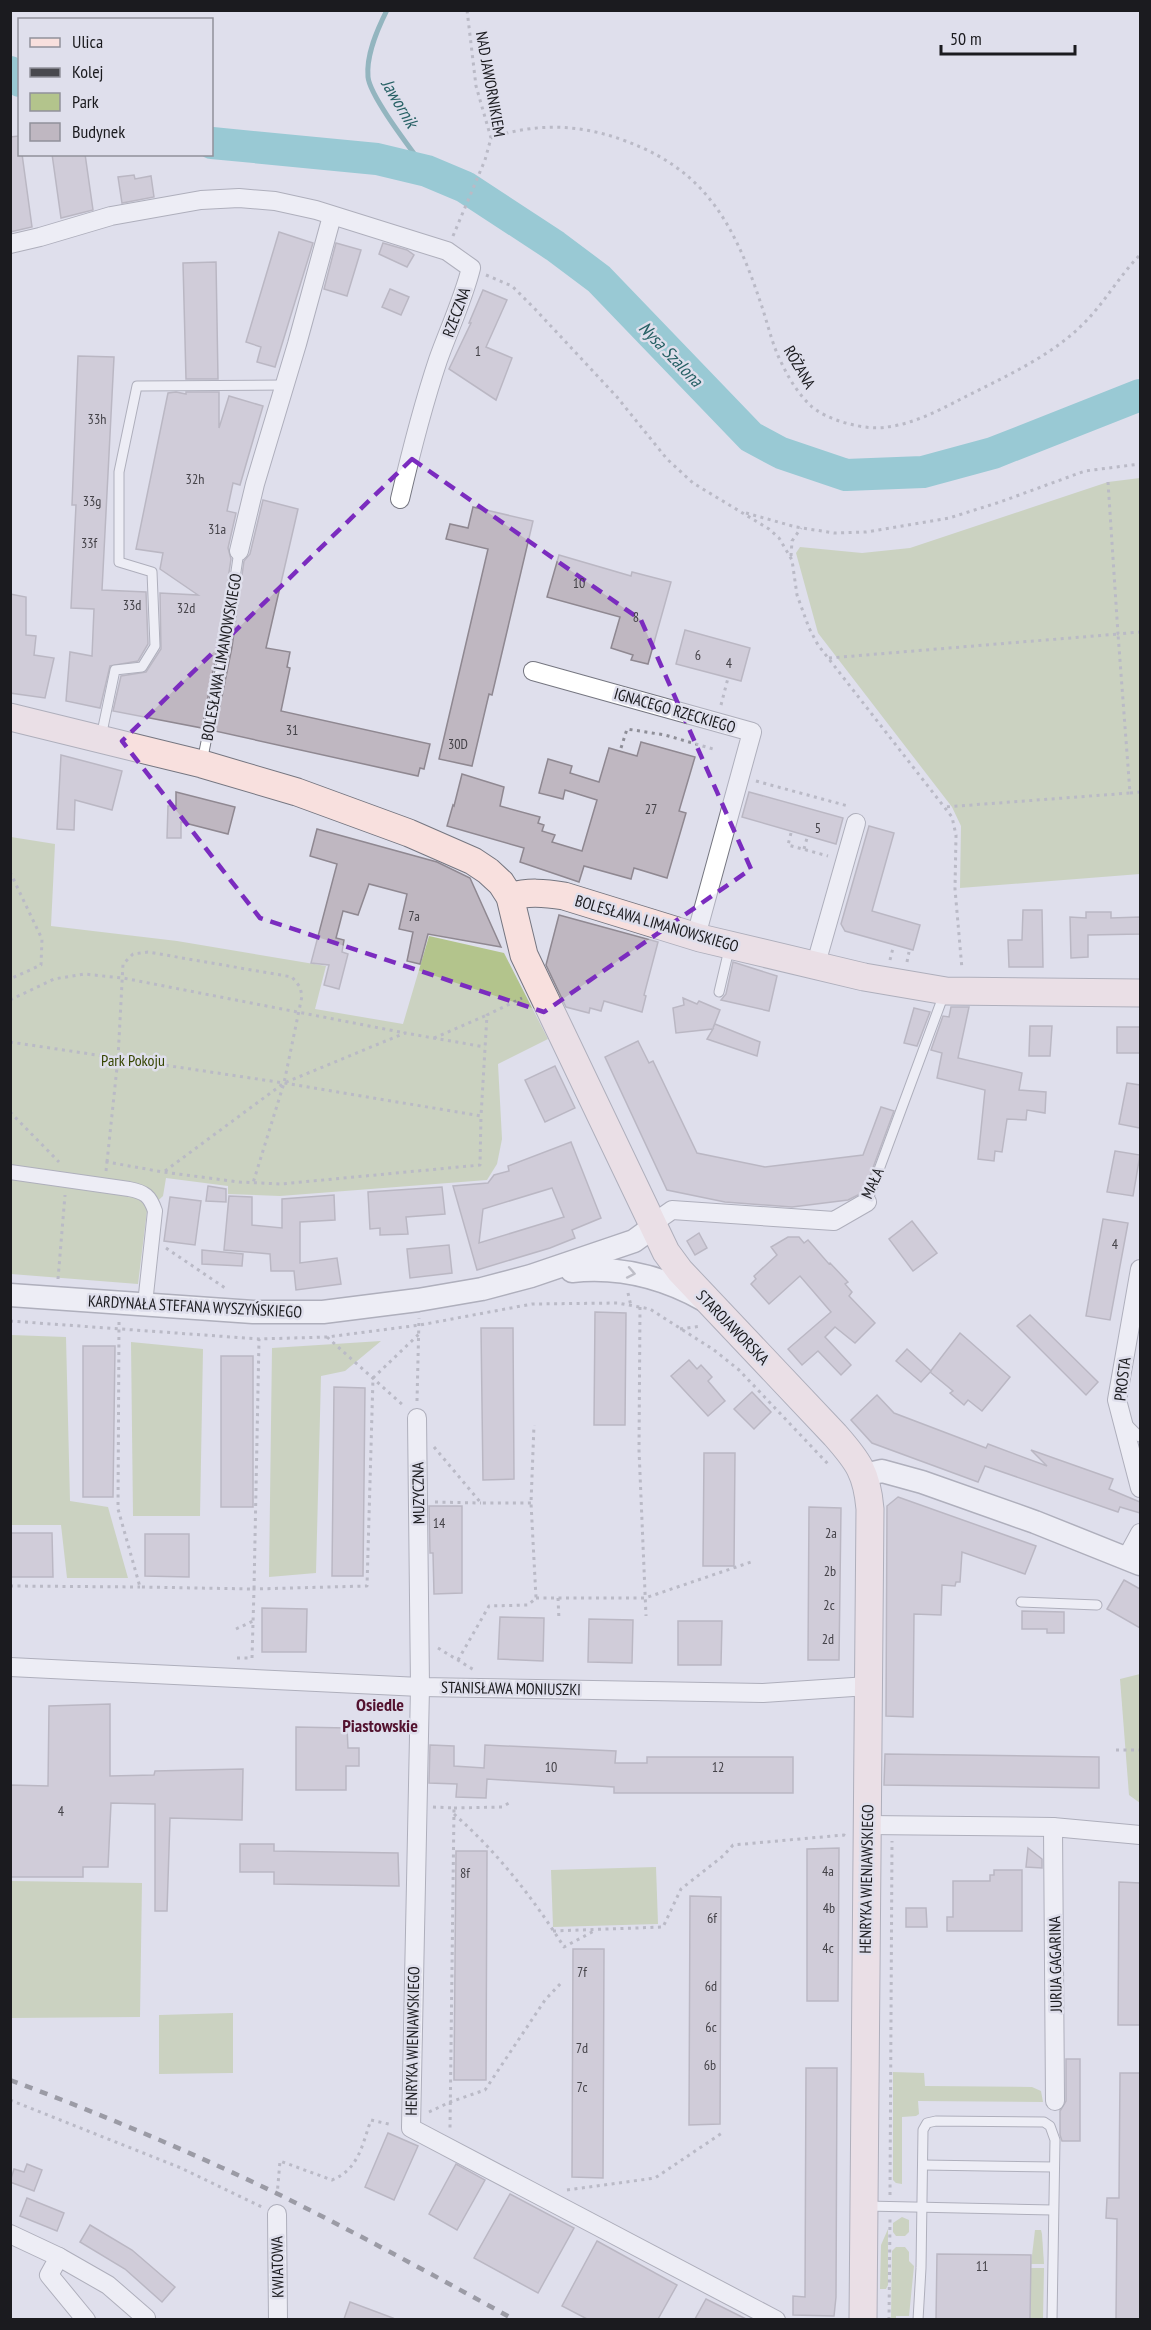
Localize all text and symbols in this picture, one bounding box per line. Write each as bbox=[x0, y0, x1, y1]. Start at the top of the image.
legend bbox=[18, 18, 213, 156]
scale bar bbox=[941, 18, 1074, 56]
text: 50 m bbox=[950, 27, 982, 50]
text: Ulica bbox=[72, 30, 103, 53]
street label: NAD JAWORNIKIEM bbox=[472, 30, 510, 138]
text: Kolej bbox=[72, 60, 103, 83]
water label: Jawornik bbox=[376, 73, 425, 134]
text: Park bbox=[72, 90, 99, 113]
text: Budynek bbox=[72, 120, 125, 143]
street label: RZECZNA bbox=[438, 284, 474, 340]
water label: Nysa Szalona bbox=[634, 317, 708, 392]
house number: 1 bbox=[475, 342, 481, 360]
street label: RÓŻANA bbox=[780, 342, 820, 392]
house number: 33h bbox=[88, 410, 106, 428]
house number: 32h bbox=[186, 470, 204, 488]
house number: 33g bbox=[83, 492, 101, 510]
house number: 31a bbox=[208, 520, 226, 538]
house number: 33f bbox=[81, 534, 97, 552]
street label: BOLESŁAWA LIMANOWSKIEGO bbox=[196, 572, 246, 742]
house number: 10 bbox=[573, 574, 585, 592]
house number: 33d bbox=[123, 596, 141, 614]
house number: 32d bbox=[177, 599, 195, 617]
house number: 8 bbox=[633, 608, 639, 626]
house number: 6 bbox=[695, 646, 701, 664]
house number: 4 bbox=[726, 654, 733, 672]
street label: IGNACEGO RZECKIEGO bbox=[612, 683, 738, 737]
house number: 31 bbox=[286, 721, 298, 739]
house number: 30D bbox=[448, 735, 468, 753]
house number: 27 bbox=[645, 800, 657, 818]
house number: 5 bbox=[815, 819, 821, 837]
street label: BOLESŁAWA LIMANOWSKIEGO bbox=[573, 890, 741, 956]
house number: 7a bbox=[408, 907, 420, 925]
park label: Park Pokoju bbox=[101, 1050, 165, 1070]
street label: MAŁA bbox=[856, 1164, 888, 1202]
house number: 4 bbox=[1112, 1235, 1119, 1253]
one-way arrow bbox=[626, 1266, 636, 1279]
street label: STAROJAWORSKA bbox=[692, 1285, 774, 1369]
street label: KARDYNAŁA STEFANA WYSZYŃSKIEGO bbox=[87, 1290, 303, 1322]
street label: PROSTA bbox=[1109, 1356, 1135, 1402]
street label: MUZYCZNA bbox=[407, 1461, 429, 1524]
house number: 14 bbox=[433, 1514, 446, 1532]
house number: 2a bbox=[825, 1524, 837, 1542]
house number: 2b bbox=[824, 1562, 836, 1580]
house number: 2c bbox=[823, 1596, 835, 1614]
house number: 2d bbox=[822, 1630, 834, 1648]
street label: STANISŁAWA MONIUSZKI bbox=[441, 1677, 581, 1699]
district label: Osiedle Piastowskie bbox=[342, 1693, 418, 1737]
house number: 10 bbox=[545, 1758, 557, 1776]
house number: 12 bbox=[712, 1758, 724, 1776]
house number: 4 bbox=[58, 1802, 65, 1820]
street label: HENRYKA WIENIAWSKIEGO bbox=[855, 1804, 877, 1954]
house number: 4a bbox=[822, 1862, 834, 1880]
house number: 8f bbox=[460, 1864, 470, 1882]
house number: 4b bbox=[823, 1899, 835, 1917]
house number: 6f bbox=[707, 1909, 717, 1927]
street label: JURIJA GAGARINA bbox=[1044, 1915, 1066, 2013]
house number: 4c bbox=[822, 1939, 834, 1957]
house number: 7f bbox=[577, 1963, 587, 1981]
street label: HENRYKA WIENIAWSKIEGO bbox=[401, 1966, 423, 2116]
house number: 6d bbox=[705, 1977, 717, 1995]
house number: 6c bbox=[705, 2018, 717, 2036]
house number: 7d bbox=[576, 2039, 588, 2057]
house number: 6b bbox=[704, 2056, 716, 2074]
house number: 7c bbox=[576, 2078, 588, 2096]
street label: KWIATOWA bbox=[266, 2235, 288, 2298]
house number: 11 bbox=[976, 2257, 988, 2275]

